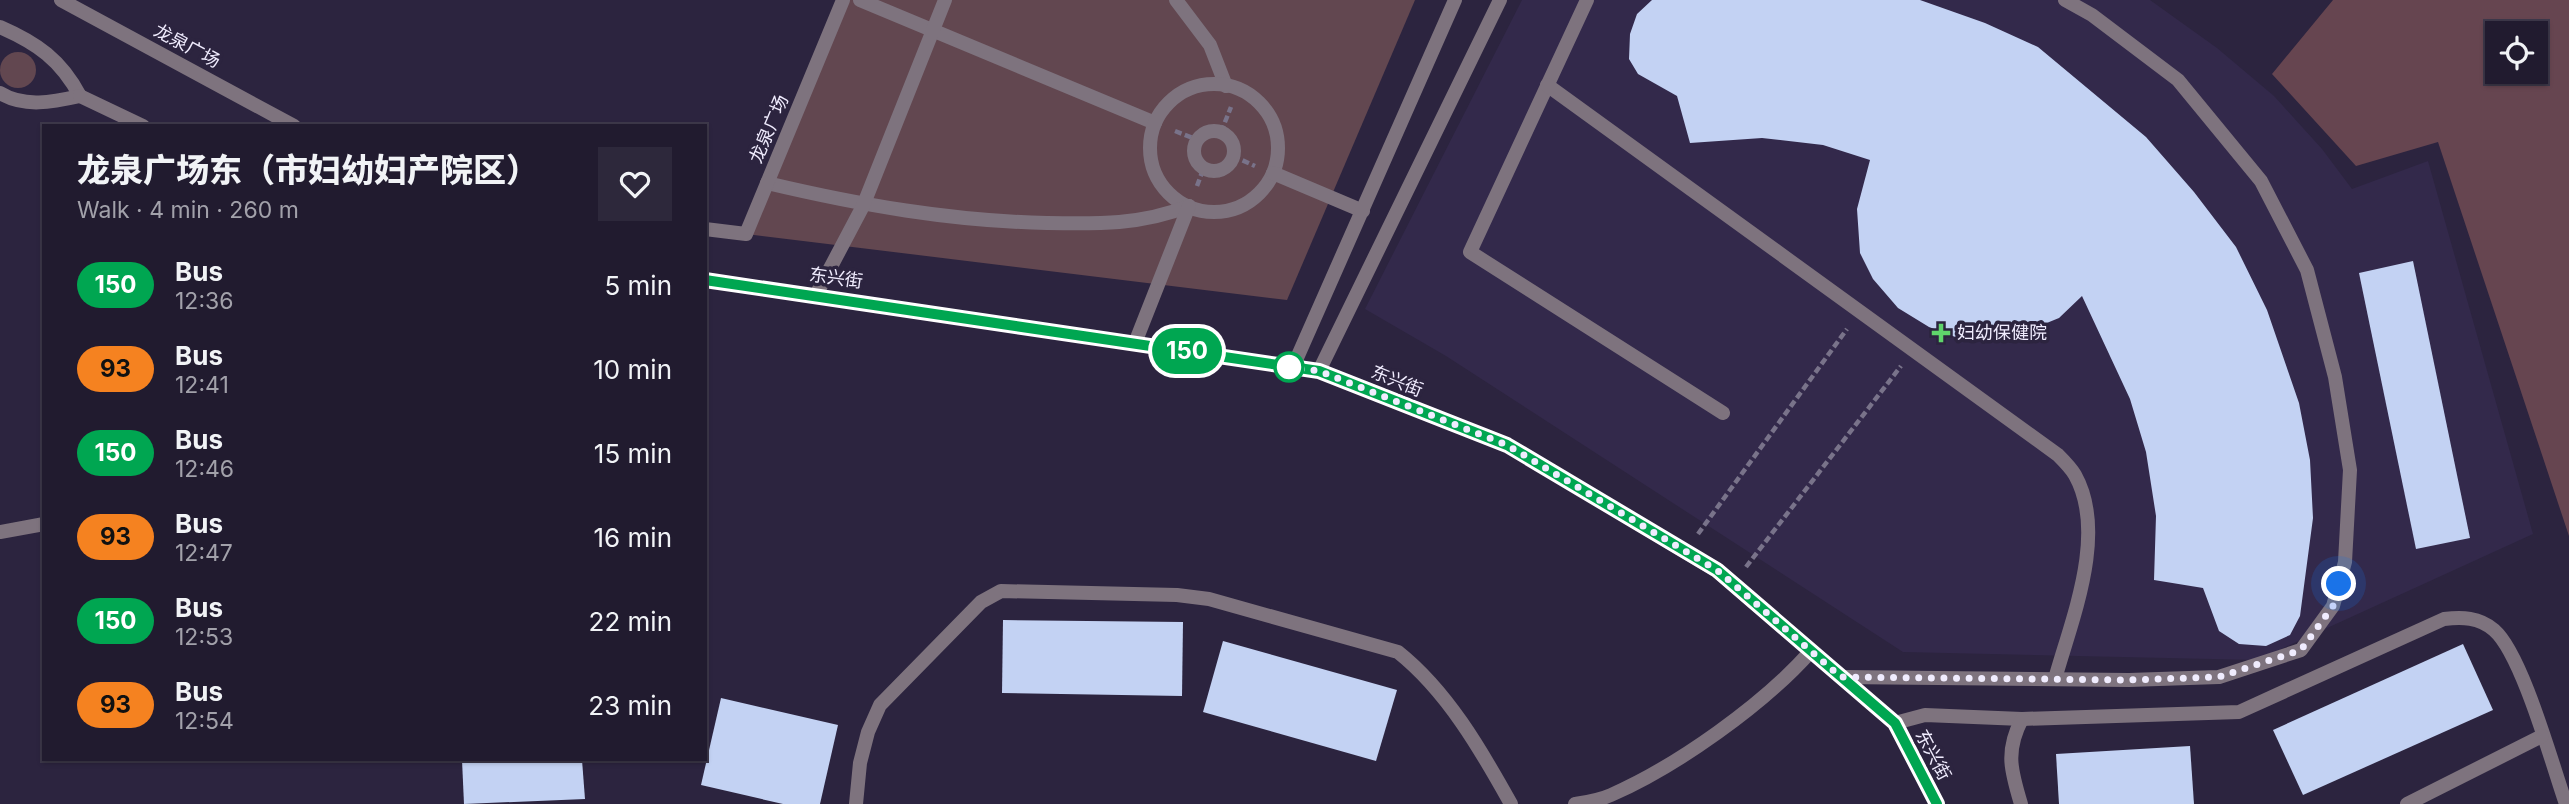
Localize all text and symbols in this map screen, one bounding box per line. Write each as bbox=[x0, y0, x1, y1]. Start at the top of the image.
street label: 龙泉广场 bbox=[151, 19, 224, 72]
map controls bbox=[2485, 21, 2548, 84]
button: locate bbox=[2485, 21, 2548, 84]
street label: 龙泉广场 bbox=[745, 92, 792, 166]
button: heart bbox=[598, 147, 672, 221]
text: 龙泉广场东（市妇幼妇产院区） bbox=[77, 150, 539, 190]
text: Walk · 4 min · 260 m bbox=[77, 196, 299, 224]
text: Bus bbox=[175, 256, 223, 287]
street label: 东兴街 bbox=[808, 263, 864, 292]
text: 150 bbox=[95, 270, 136, 299]
text: 5 min bbox=[604, 270, 672, 301]
text: 12:36 bbox=[175, 287, 233, 315]
place label: 妇幼保健院 bbox=[1957, 322, 2047, 343]
marker: 妇幼保健院 bbox=[1931, 323, 1951, 343]
line badge: 150 bbox=[1147, 328, 1227, 374]
text: 150 bbox=[1166, 336, 1208, 365]
text: Bus bbox=[175, 340, 223, 371]
unlabelled marker bbox=[1274, 352, 1304, 382]
text: 93 bbox=[100, 354, 131, 383]
text: 10 min bbox=[593, 354, 672, 385]
street label: 东兴街 bbox=[1368, 361, 1426, 400]
text: 12:41 bbox=[175, 371, 229, 399]
text: Bus bbox=[175, 424, 223, 455]
text: 150 bbox=[95, 438, 136, 467]
text: 15 min bbox=[594, 438, 672, 469]
text: 12:46 bbox=[175, 455, 234, 483]
text: Bus bbox=[175, 508, 223, 539]
text: 93 bbox=[100, 522, 131, 551]
text: 16 min bbox=[594, 522, 672, 553]
text: 12:47 bbox=[175, 539, 233, 567]
your location bbox=[2321, 566, 2356, 601]
text: Bus bbox=[175, 592, 223, 623]
text: 150 bbox=[95, 606, 136, 635]
text: 22 min bbox=[589, 606, 672, 637]
text: 12:53 bbox=[175, 623, 233, 651]
text: Bus bbox=[175, 676, 223, 707]
text: 93 bbox=[100, 690, 131, 719]
text: 23 min bbox=[588, 690, 672, 721]
text: 12:54 bbox=[175, 707, 234, 735]
street label: 东兴街 bbox=[1911, 726, 1955, 784]

